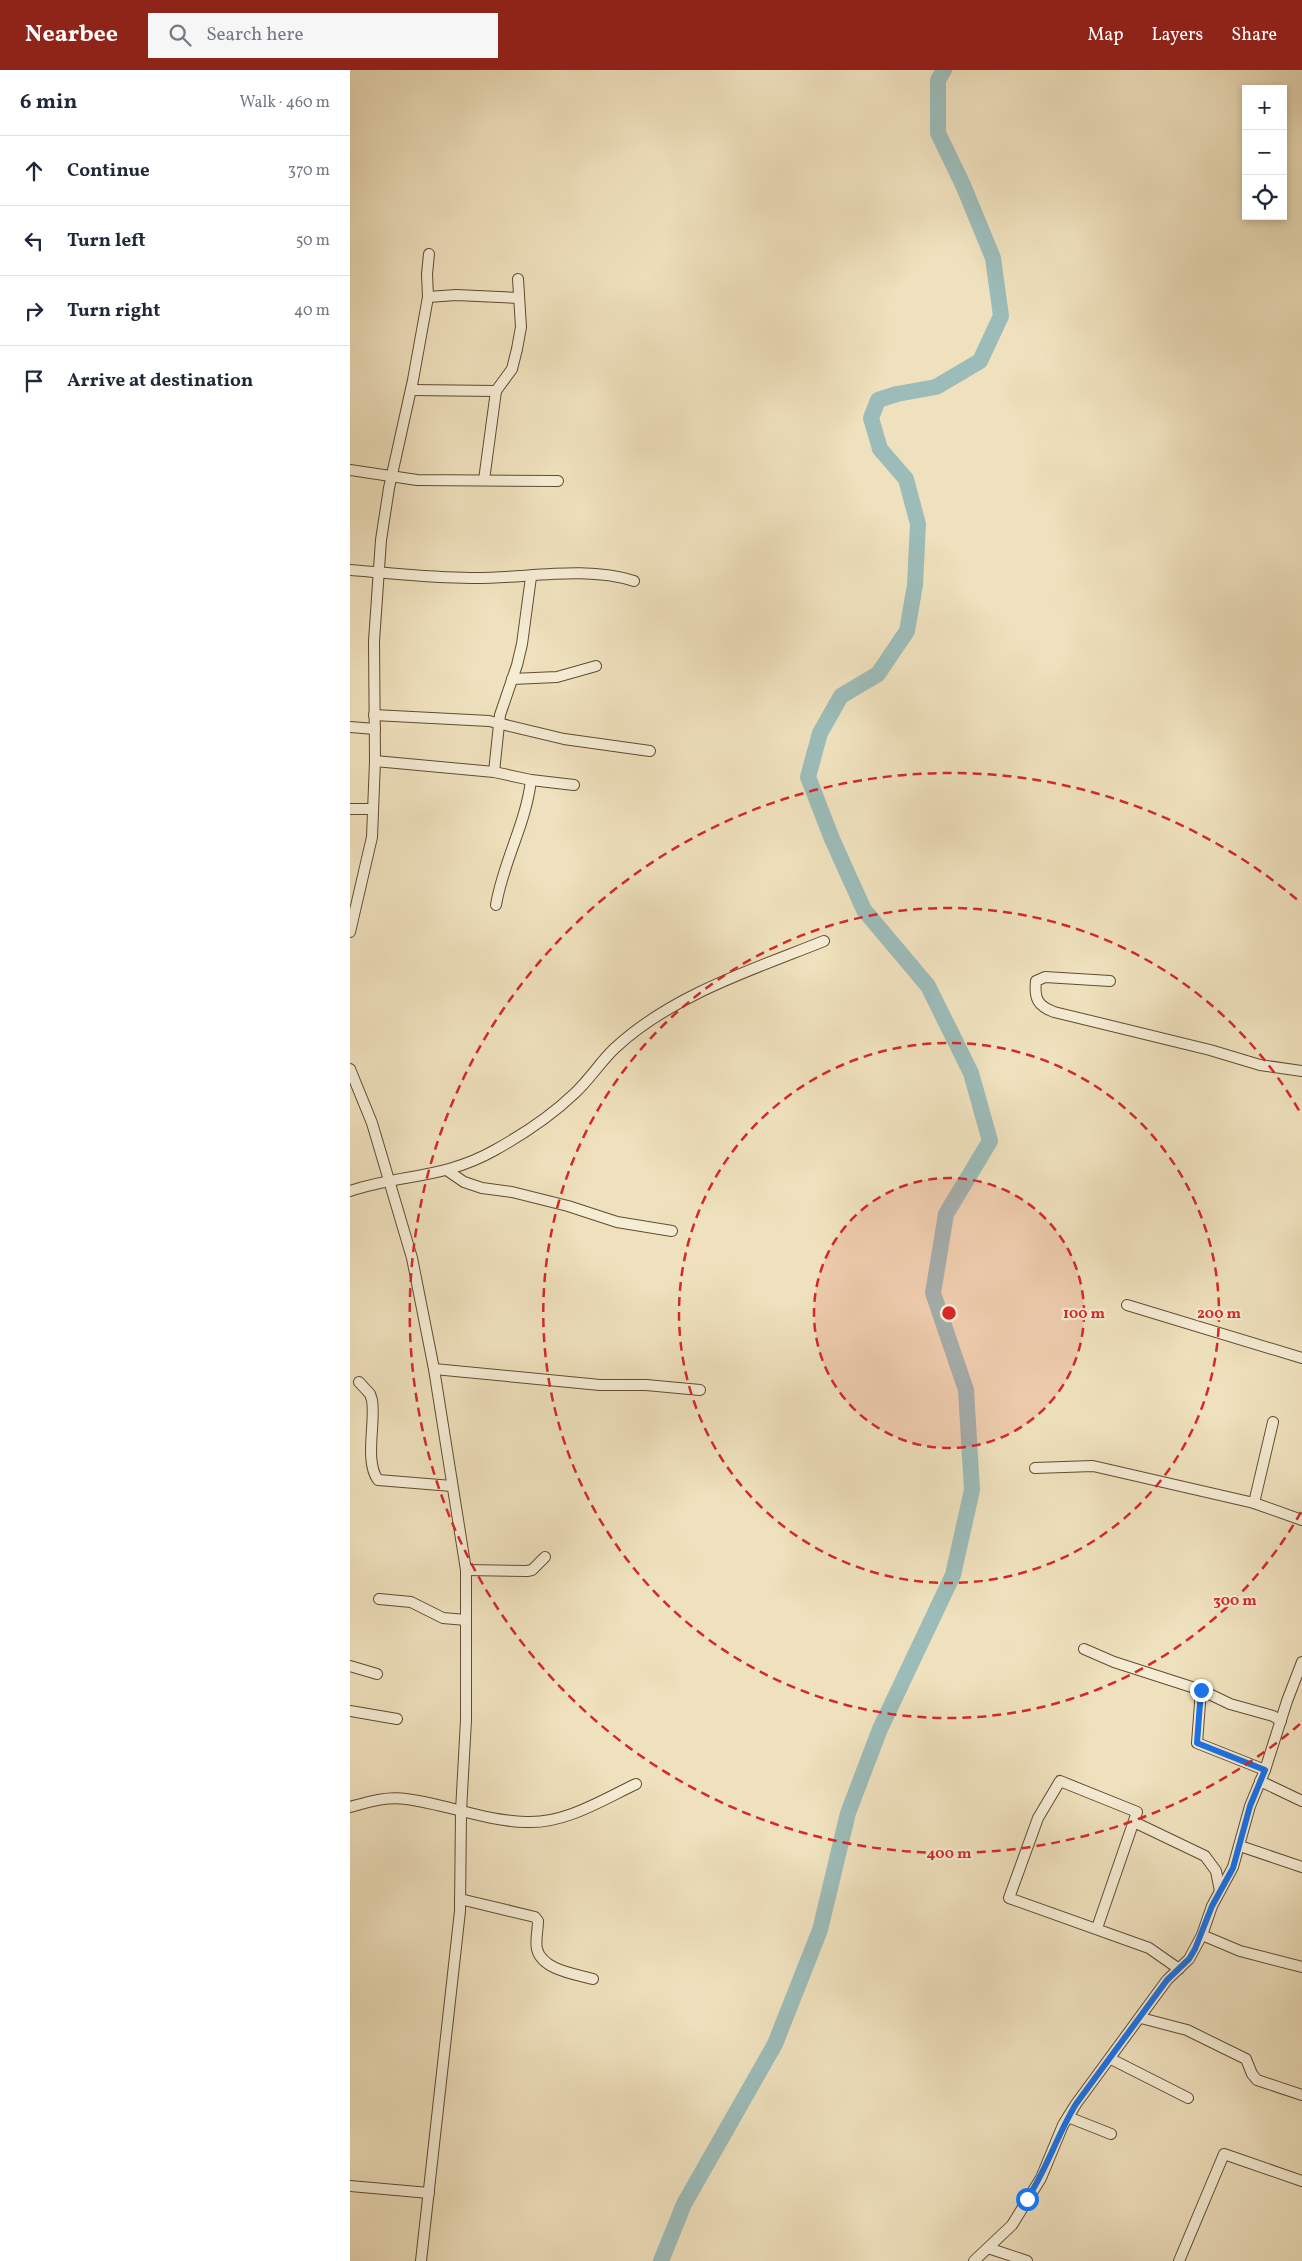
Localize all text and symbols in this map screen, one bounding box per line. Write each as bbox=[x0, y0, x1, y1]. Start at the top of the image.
search box bbox=[148, 13, 498, 58]
text: Nearbee bbox=[25, 18, 118, 52]
icon: search bbox=[166, 21, 194, 49]
text: Search here bbox=[206, 22, 303, 48]
text: Map bbox=[1087, 23, 1123, 48]
text: Layers bbox=[1151, 23, 1203, 48]
text: Share bbox=[1231, 23, 1277, 48]
map controls bbox=[1242, 85, 1287, 220]
button: + bbox=[1242, 85, 1287, 130]
text: 6 min bbox=[20, 88, 77, 117]
text: Walk · 460 m bbox=[240, 92, 330, 114]
button: − bbox=[1242, 130, 1287, 175]
icon: ahead bbox=[20, 157, 48, 185]
text: Continue bbox=[67, 158, 150, 184]
text: 370 m bbox=[288, 160, 330, 182]
button: locate bbox=[1242, 175, 1287, 220]
icon: left bbox=[20, 227, 48, 255]
text: Turn left bbox=[67, 228, 146, 254]
text: 50 m bbox=[296, 230, 330, 252]
icon: right bbox=[20, 297, 48, 325]
text: Turn right bbox=[67, 298, 160, 324]
text: 40 m bbox=[294, 300, 330, 322]
icon: arrive bbox=[20, 367, 48, 395]
text: Arrive at destination bbox=[67, 368, 253, 394]
centre of rings bbox=[940, 1304, 958, 1322]
text: 100 m bbox=[1063, 1304, 1106, 1325]
text: 200 m bbox=[1197, 1304, 1241, 1325]
text: 300 m bbox=[1213, 1591, 1257, 1612]
route end bbox=[1190, 1679, 1213, 1702]
text: 400 m bbox=[927, 1844, 972, 1865]
route start bbox=[1016, 2188, 1039, 2211]

